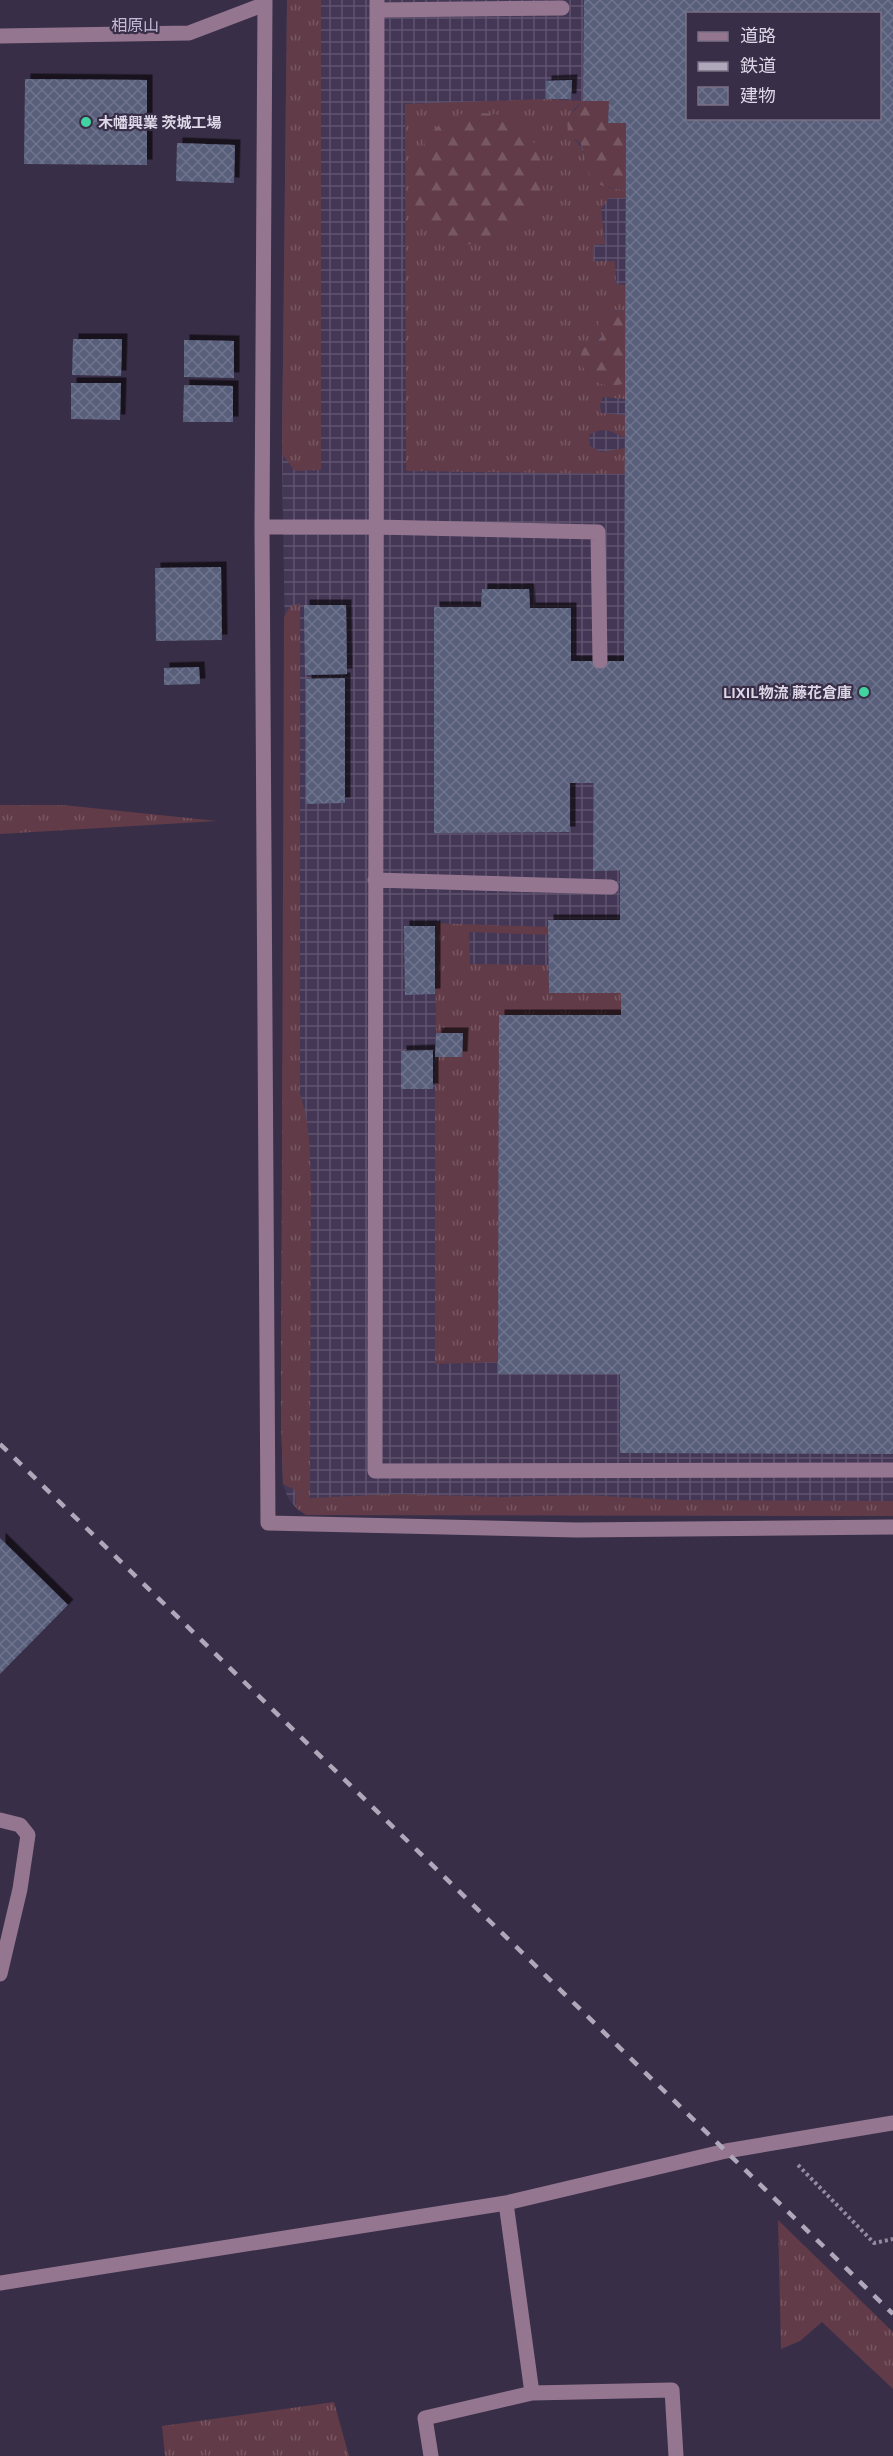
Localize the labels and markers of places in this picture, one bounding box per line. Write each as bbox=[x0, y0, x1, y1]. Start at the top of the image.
place label: 木幡興業 茨城工場 bbox=[98, 114, 222, 131]
marker: 木幡興業 茨城工場 bbox=[79, 115, 93, 129]
place label: LIXIL物流 藤花倉庫 bbox=[723, 684, 852, 701]
marker: LIXIL物流 藤花倉庫 bbox=[857, 685, 871, 699]

